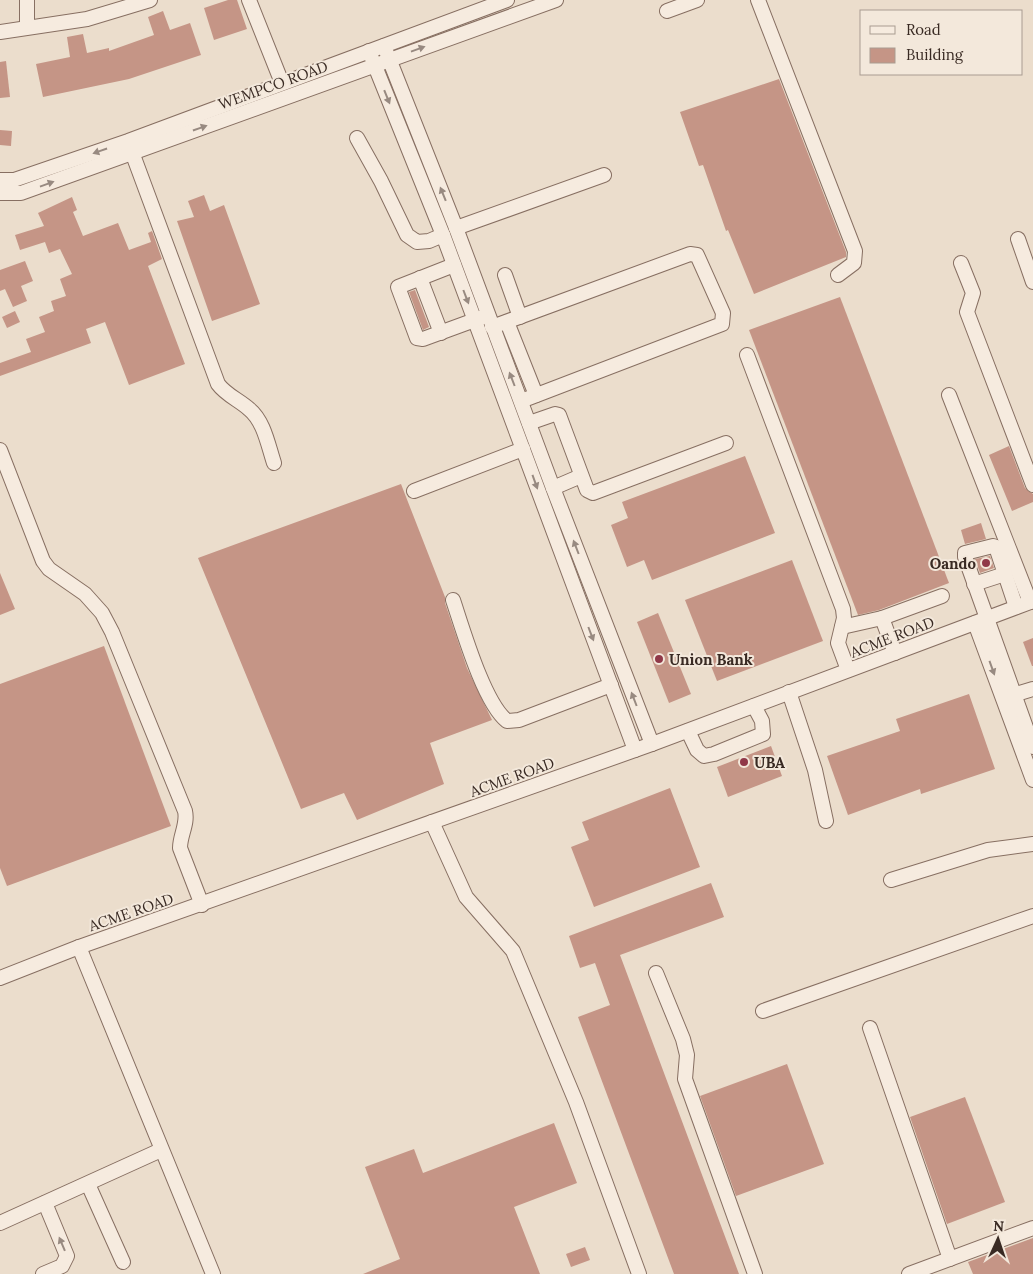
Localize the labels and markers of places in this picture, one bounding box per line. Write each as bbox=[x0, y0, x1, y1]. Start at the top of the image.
place label: Oando bbox=[930, 554, 977, 573]
marker: Oando bbox=[980, 557, 992, 569]
place label: Union Bank bbox=[669, 650, 753, 669]
marker: Union Bank bbox=[653, 653, 665, 665]
place label: UBA bbox=[754, 753, 785, 772]
marker: UBA bbox=[738, 756, 750, 768]

